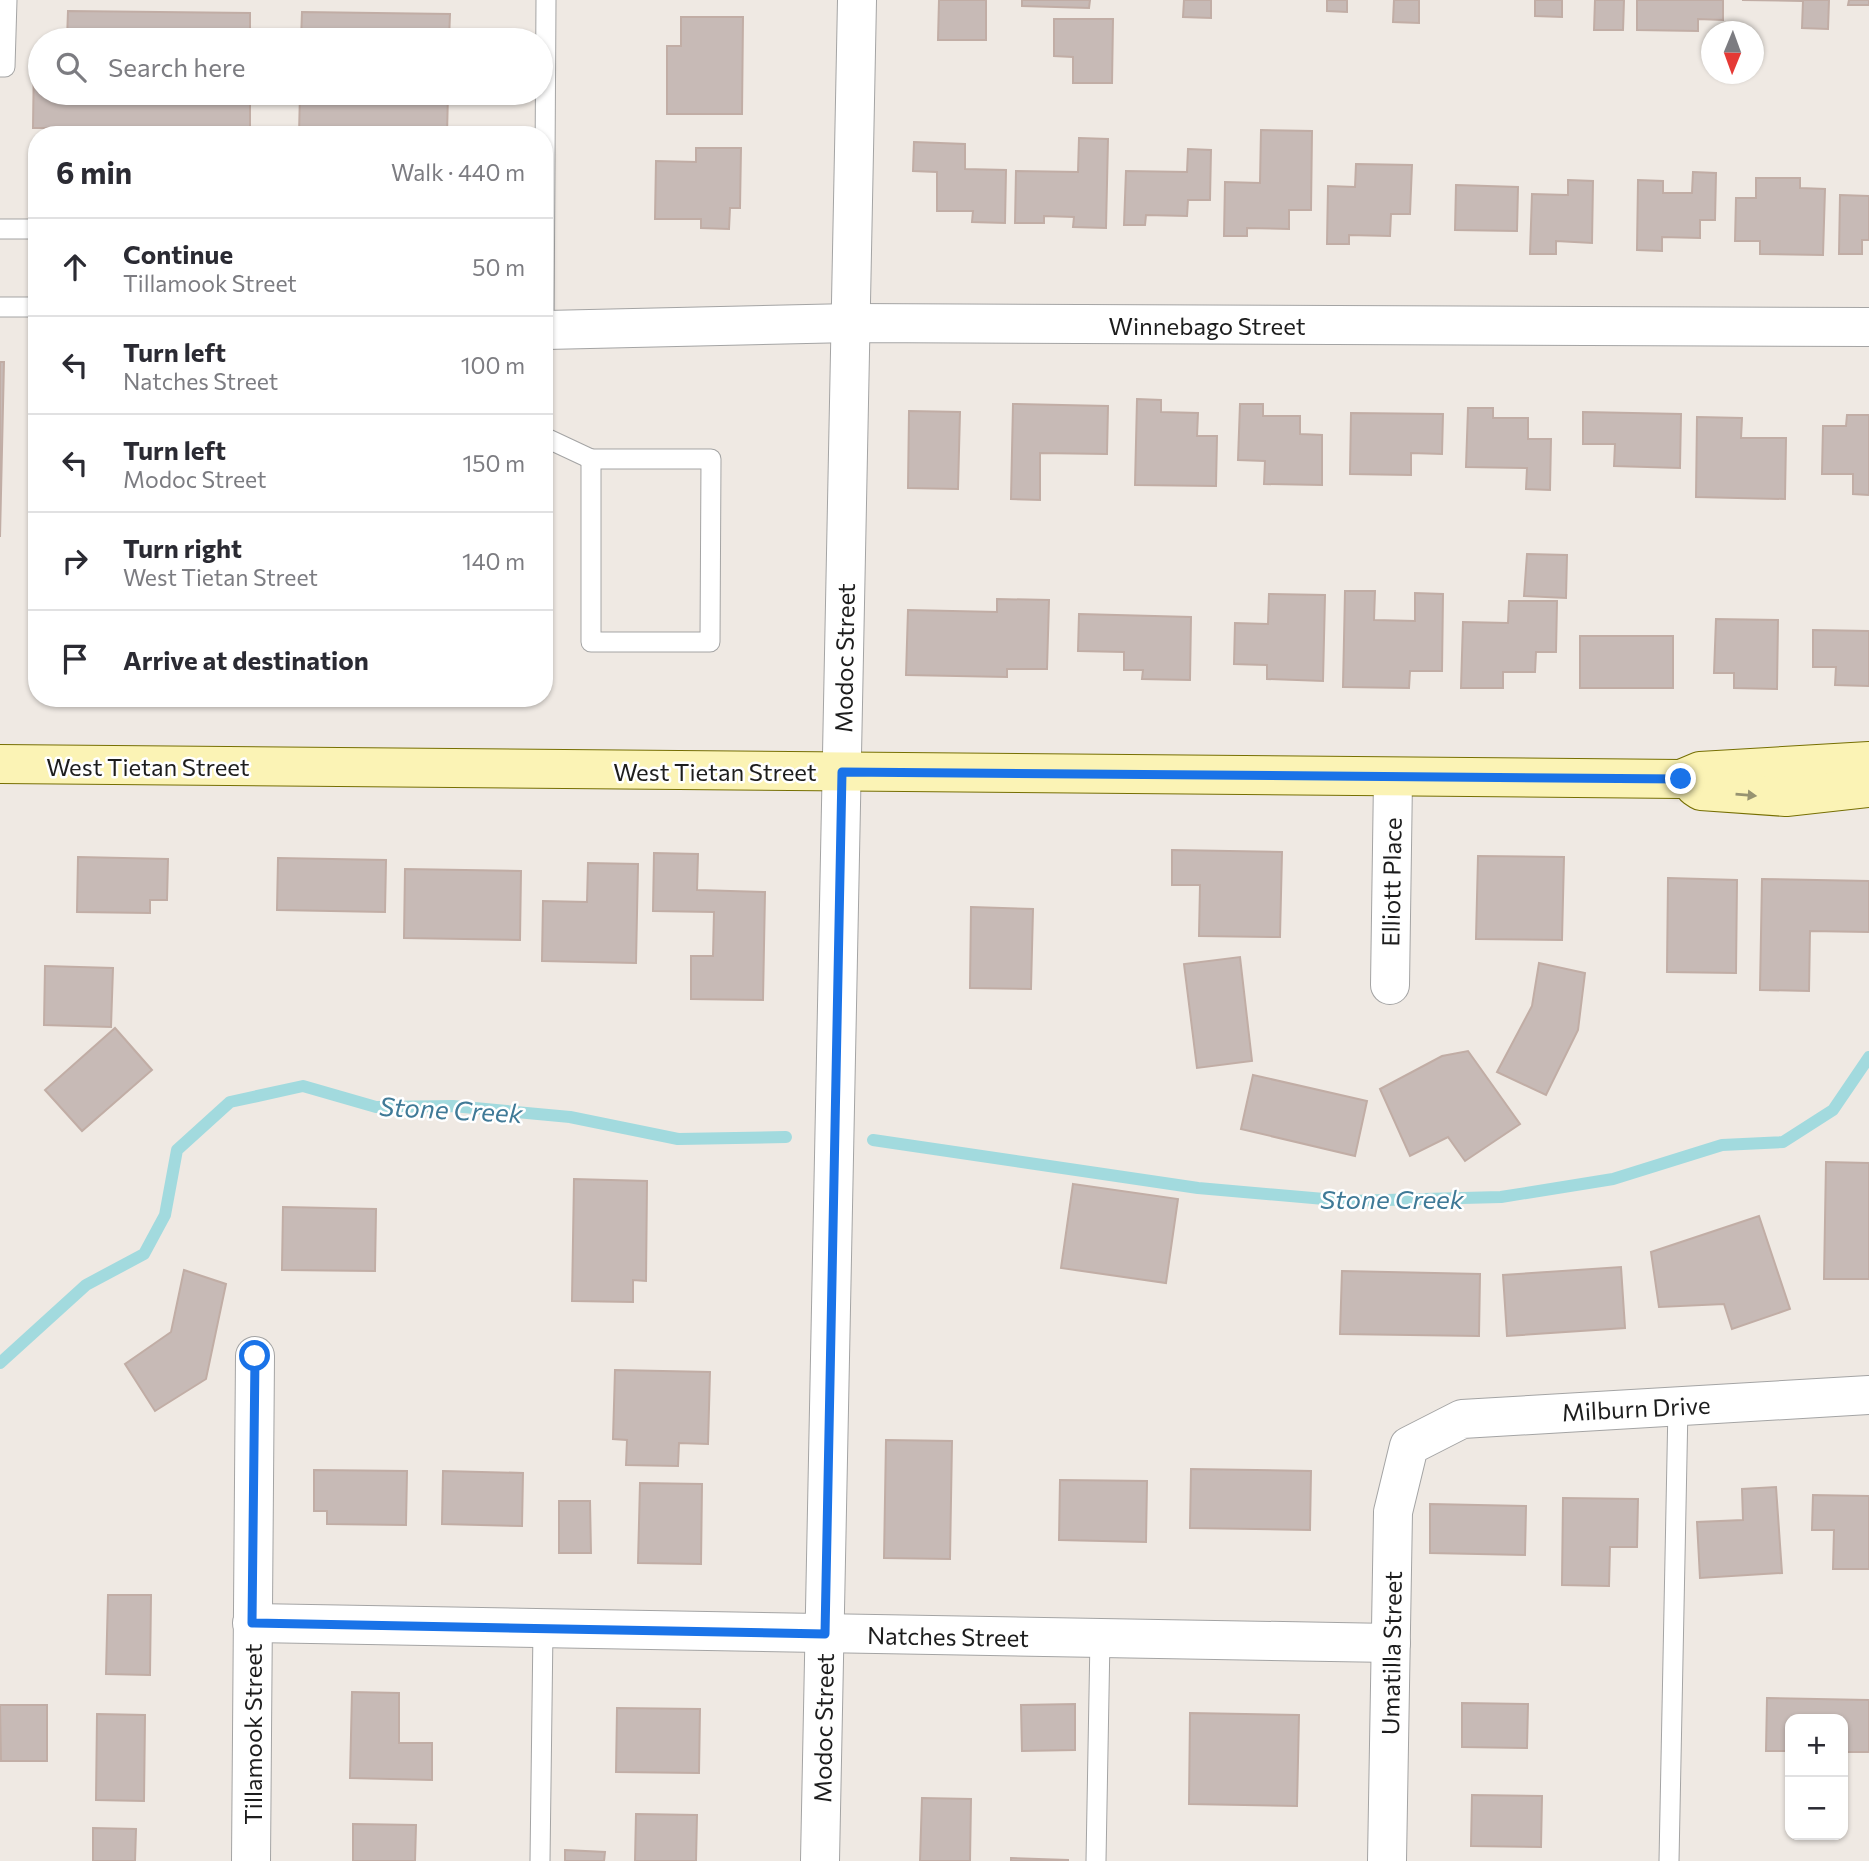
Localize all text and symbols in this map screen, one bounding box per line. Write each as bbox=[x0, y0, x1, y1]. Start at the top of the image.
north arrow bbox=[1701, 21, 1764, 84]
search box bbox=[28, 28, 553, 105]
icon: search bbox=[52, 48, 90, 86]
text: Search here bbox=[108, 51, 246, 82]
text: 6 min bbox=[56, 153, 132, 190]
text: Walk · 440 m bbox=[391, 158, 525, 186]
text: Continue bbox=[123, 238, 233, 269]
icon: ahead bbox=[56, 248, 94, 286]
text: 50 m bbox=[472, 253, 525, 281]
text: Tillamook Street bbox=[123, 269, 297, 297]
street label: Winnebago Street bbox=[1108, 311, 1306, 340]
text: Turn left bbox=[123, 336, 226, 367]
icon: left bbox=[56, 346, 94, 384]
text: 100 m bbox=[461, 351, 525, 379]
text: Natches Street bbox=[123, 367, 278, 395]
text: Turn left bbox=[123, 434, 226, 465]
icon: left bbox=[56, 444, 94, 482]
text: 150 m bbox=[462, 449, 525, 477]
text: Modoc Street bbox=[123, 465, 267, 493]
text: Turn right bbox=[123, 532, 242, 563]
icon: right bbox=[56, 542, 94, 580]
text: 140 m bbox=[462, 547, 525, 575]
text: West Tietan Street bbox=[123, 563, 318, 591]
street label: Modoc Street bbox=[828, 583, 860, 733]
icon: arrive bbox=[56, 640, 94, 678]
text: Arrive at destination bbox=[123, 644, 369, 675]
street label: West Tietan Street bbox=[46, 752, 250, 781]
street label: West Tietan Street bbox=[613, 757, 817, 786]
route end bbox=[1665, 763, 1696, 794]
one-way arrow bbox=[1735, 790, 1757, 801]
street label: Elliott Place bbox=[1375, 817, 1407, 947]
water label: Stone Creek bbox=[378, 1090, 525, 1128]
water label: Stone Creek bbox=[1320, 1183, 1465, 1214]
route start bbox=[239, 1340, 270, 1371]
street label: Milburn Drive bbox=[1561, 1390, 1711, 1426]
street label: Umatilla Street bbox=[1375, 1571, 1407, 1735]
street label: Natches Street bbox=[867, 1620, 1029, 1652]
street label: Tillamook Street bbox=[238, 1643, 267, 1825]
street label: Modoc Street bbox=[807, 1653, 839, 1803]
map controls bbox=[1785, 1714, 1848, 1840]
button: + bbox=[1785, 1714, 1848, 1777]
button: − bbox=[1785, 1777, 1848, 1840]

